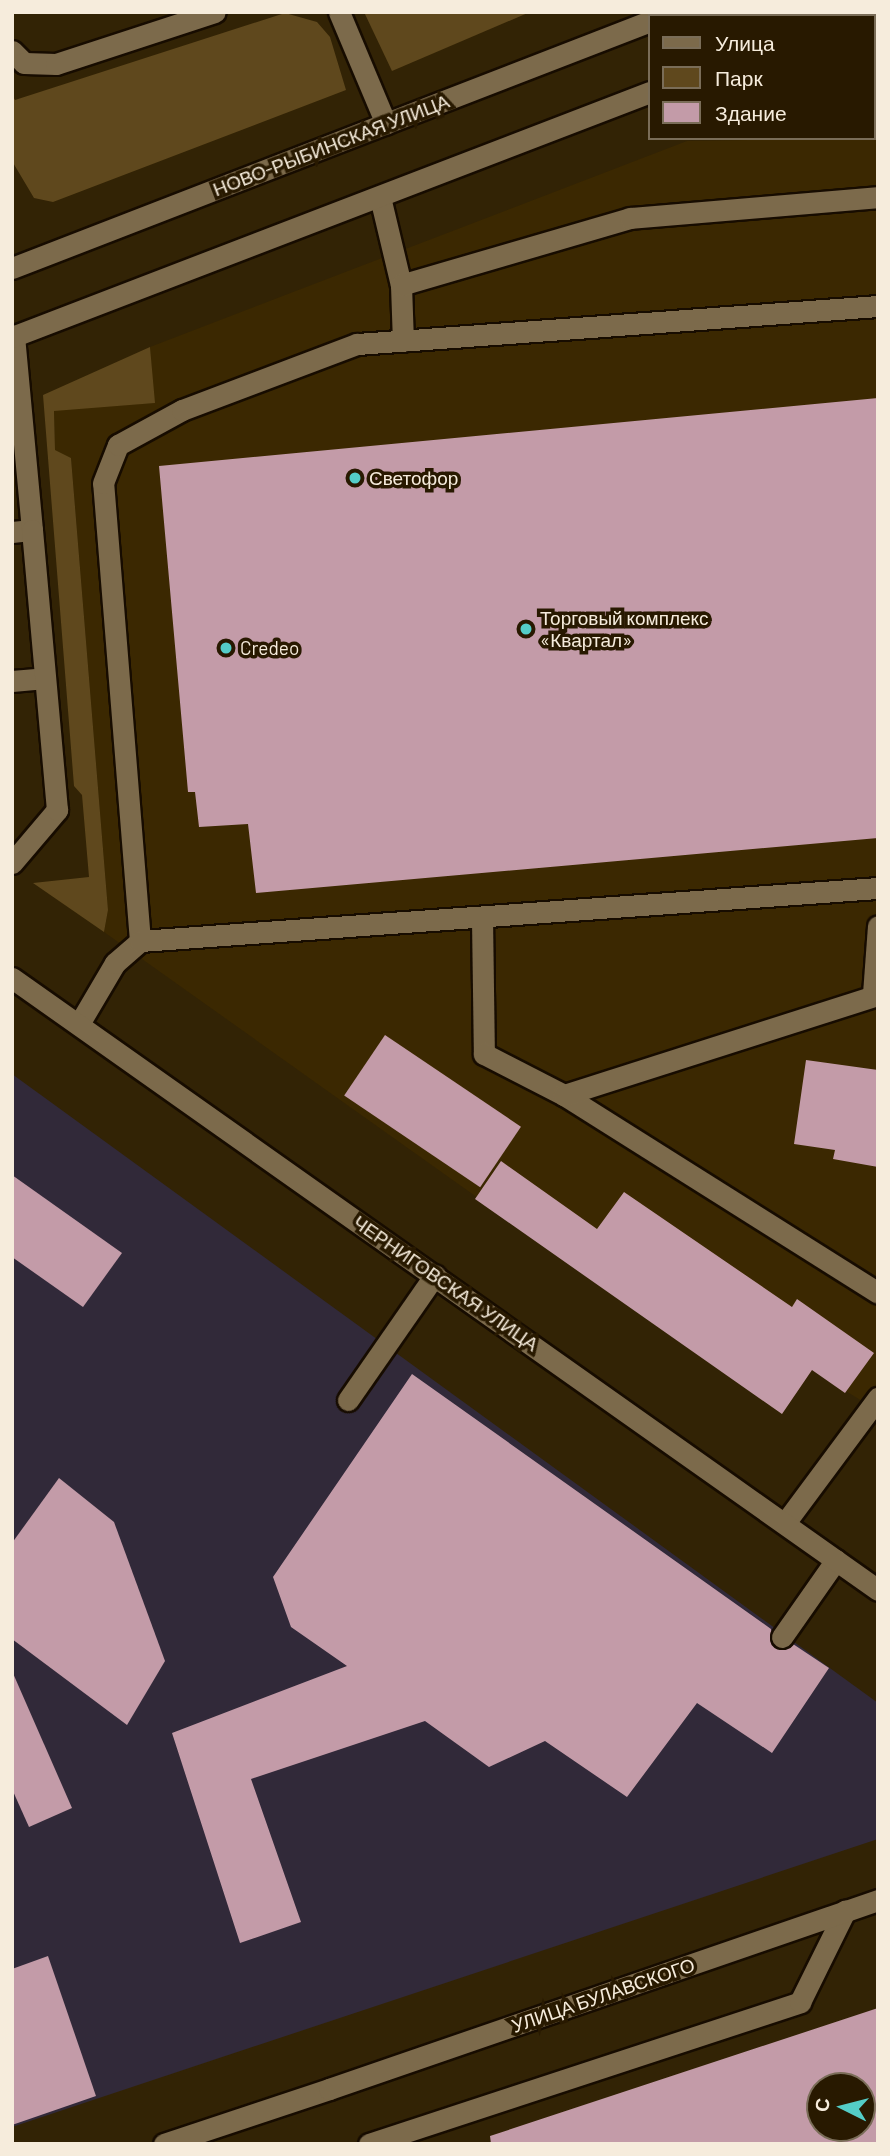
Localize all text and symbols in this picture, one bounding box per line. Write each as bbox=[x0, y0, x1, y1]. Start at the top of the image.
legend bbox=[648, 14, 876, 140]
text: Улица bbox=[715, 30, 775, 55]
text: Парк bbox=[715, 65, 763, 90]
street label: НОВО-РЫБИНСКАЯ УЛИЦА bbox=[210, 89, 452, 201]
text: Здание bbox=[715, 100, 787, 125]
place label: Светофор bbox=[369, 467, 458, 489]
marker: Светофор bbox=[347, 470, 363, 486]
place label: Торговый комплекс «Квартал» bbox=[540, 607, 709, 651]
marker: Торговый комплекс «Квартал» bbox=[518, 621, 534, 637]
place label: Credeo bbox=[240, 637, 299, 659]
marker: Credeo bbox=[218, 640, 234, 656]
street label: ЧЕРНИГОВСКАЯ УЛИЦА bbox=[349, 1210, 543, 1356]
street label: УЛИЦА БУЛАВСКОГО bbox=[508, 1953, 698, 2037]
north arrow bbox=[806, 2072, 876, 2142]
text: С bbox=[809, 2097, 834, 2113]

